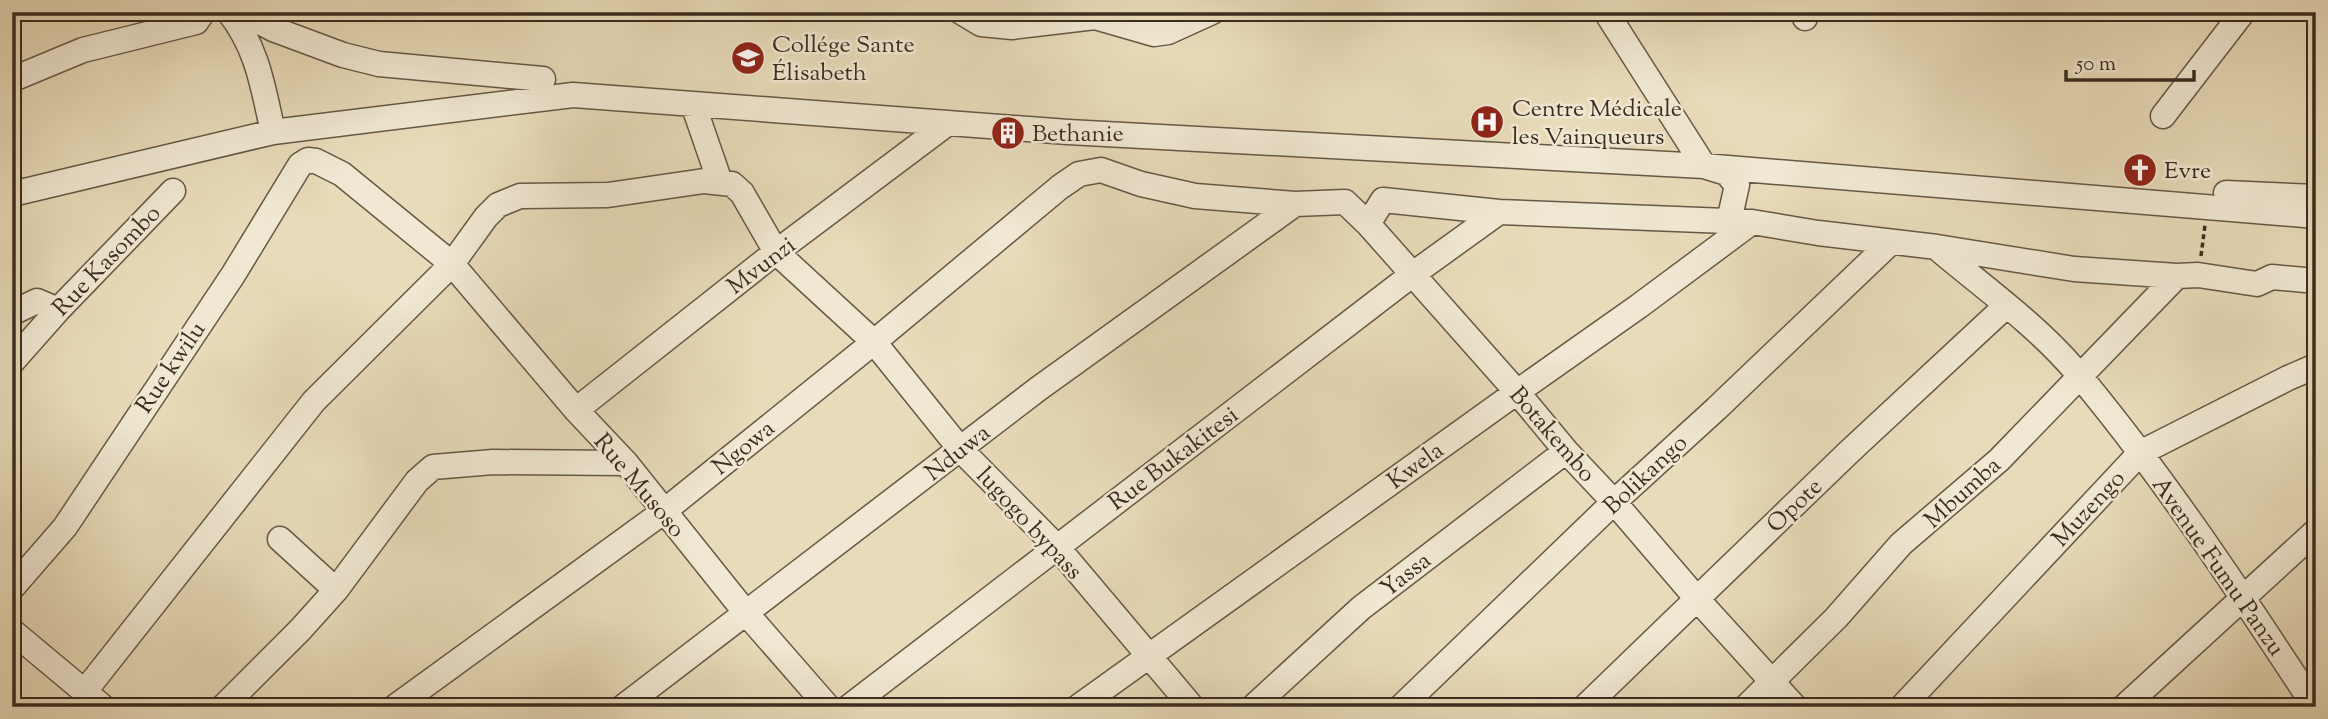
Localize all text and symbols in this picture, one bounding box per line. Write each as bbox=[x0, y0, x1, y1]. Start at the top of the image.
place label: Collége Sante Élisabeth bbox=[772, 29, 915, 91]
scale bar bbox=[2066, 38, 2193, 82]
school or university icon: Collége Sante Élisabeth bbox=[729, 39, 767, 77]
text: 50 m bbox=[2075, 50, 2116, 80]
place label: Centre Médicale les Vainqueurs bbox=[1512, 93, 1682, 155]
hospital icon: Centre Médicale les Vainqueurs bbox=[1468, 103, 1506, 141]
building icon: Bethanie bbox=[989, 114, 1027, 152]
place label: Bethanie bbox=[1032, 118, 1124, 152]
church icon: Evre bbox=[2121, 151, 2159, 189]
place label: Evre bbox=[2164, 155, 2211, 189]
street label: Rue Kasombo bbox=[45, 198, 170, 325]
street label: Mvunzi bbox=[721, 229, 804, 304]
street label: Rue kwilu bbox=[128, 315, 215, 421]
street label: Botakembo bbox=[1500, 380, 1603, 491]
street label: Rue Bukakitesi bbox=[1102, 399, 1247, 520]
street label: Ngowa bbox=[706, 413, 783, 484]
street label: Nduwa bbox=[918, 417, 998, 490]
street label: Rue Musoso bbox=[585, 427, 692, 546]
street label: Bolikango bbox=[1597, 427, 1696, 524]
street label: Kwela bbox=[1381, 435, 1451, 499]
street label: Mbumba bbox=[1917, 450, 2009, 537]
street label: lugogo bypass bbox=[968, 461, 1090, 588]
street label: Muzengo bbox=[2045, 463, 2134, 555]
street label: Opote bbox=[1760, 471, 1831, 542]
street label: Avenue Fumu Panzu bbox=[2143, 471, 2292, 664]
street label: Yassa bbox=[1374, 545, 1439, 606]

